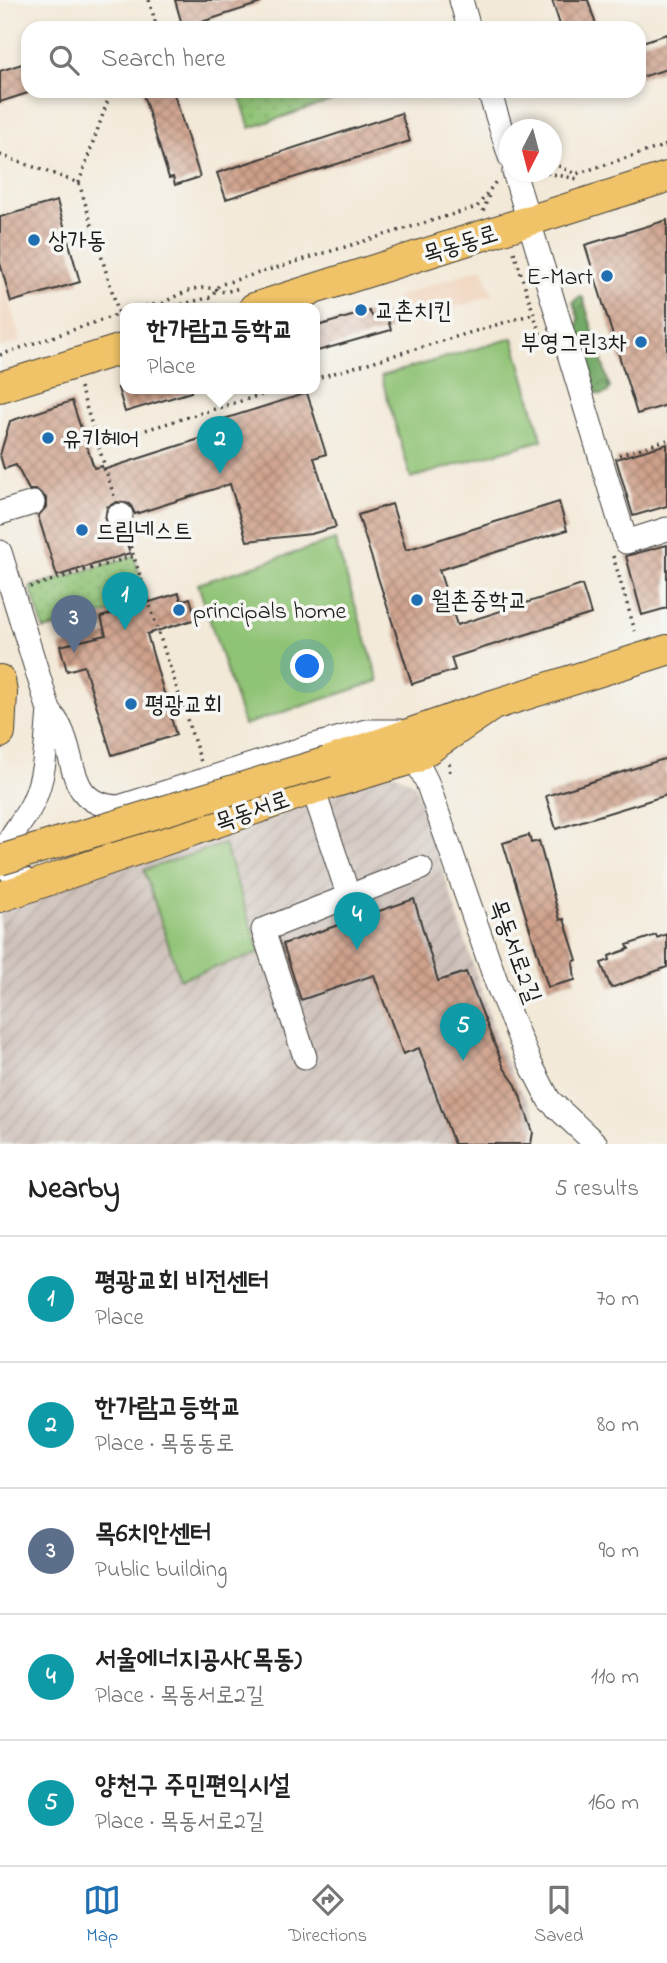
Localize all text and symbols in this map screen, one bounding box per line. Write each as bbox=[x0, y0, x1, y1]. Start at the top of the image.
search box bbox=[21, 21, 646, 98]
icon: search bbox=[45, 41, 83, 79]
text: Search here bbox=[101, 41, 226, 79]
north arrow bbox=[499, 119, 562, 182]
street label: 목동동로 bbox=[419, 217, 503, 273]
place label: 상가동 bbox=[48, 225, 106, 260]
marker: 상가동 bbox=[26, 232, 42, 248]
place label: E-Mart bbox=[526, 261, 593, 296]
marker: E-Mart bbox=[599, 268, 615, 284]
place label: 교촌치킨 bbox=[375, 295, 452, 330]
marker: 교촌치킨 bbox=[353, 302, 369, 318]
popup bbox=[120, 303, 320, 394]
text: 한가람고등학교 bbox=[147, 313, 293, 351]
place label: 부영그린3차 bbox=[521, 327, 627, 362]
marker: 부영그린3차 bbox=[633, 334, 649, 350]
text: Place bbox=[147, 351, 196, 384]
pin: 2 bbox=[197, 416, 243, 474]
place label: 유키헤어 bbox=[62, 423, 139, 458]
marker: 유키헤어 bbox=[40, 430, 56, 446]
place label: 드림네스트 bbox=[96, 515, 193, 550]
marker: 드림네스트 bbox=[74, 522, 90, 538]
pin: 1 bbox=[102, 572, 148, 630]
place label: 월촌중학교 bbox=[431, 585, 528, 620]
marker: 월촌중학교 bbox=[409, 592, 425, 608]
pin: 3 bbox=[51, 595, 97, 653]
place label: principals home bbox=[193, 595, 346, 630]
marker: principals home bbox=[171, 602, 187, 618]
your location bbox=[290, 649, 324, 683]
place label: 평광교회 bbox=[145, 689, 222, 724]
marker: 평광교회 bbox=[123, 696, 139, 712]
street label: 목동서로 bbox=[211, 783, 295, 841]
pin: 4 bbox=[334, 892, 380, 950]
street label: 목동서로2길 bbox=[479, 895, 549, 1009]
pin: 5 bbox=[440, 1003, 486, 1061]
text: Nearby bbox=[28, 1168, 120, 1212]
text: 5 results bbox=[555, 1173, 639, 1206]
text: 평광교회 비전센터 bbox=[95, 1264, 269, 1302]
text: 1 bbox=[47, 1283, 55, 1316]
text: 70 m bbox=[596, 1283, 639, 1316]
text: Place bbox=[95, 1302, 144, 1335]
text: 한가람고등학교 bbox=[95, 1390, 241, 1428]
text: 2 bbox=[45, 1409, 57, 1442]
text: 80 m bbox=[597, 1409, 639, 1442]
text: Place · 목동동로 bbox=[95, 1428, 234, 1461]
text: 목6치안센터 bbox=[95, 1516, 211, 1554]
text: 3 bbox=[46, 1535, 56, 1568]
text: 90 m bbox=[599, 1535, 639, 1568]
text: Public building bbox=[95, 1554, 227, 1587]
text: 서울에너지공사(목동) bbox=[95, 1642, 302, 1680]
text: 4 bbox=[46, 1661, 56, 1694]
text: 110 m bbox=[591, 1661, 639, 1694]
text: Place · 목동서로2길 bbox=[95, 1680, 264, 1713]
text: 양천구 주민편익시설 bbox=[95, 1768, 290, 1806]
text: 5 bbox=[44, 1787, 58, 1820]
text: 160 m bbox=[588, 1787, 639, 1820]
text: Place · 목동서로2길 bbox=[95, 1806, 264, 1839]
tab: Map bbox=[83, 1881, 121, 1950]
tab: Directions bbox=[288, 1881, 367, 1950]
tab: Saved bbox=[534, 1881, 584, 1950]

